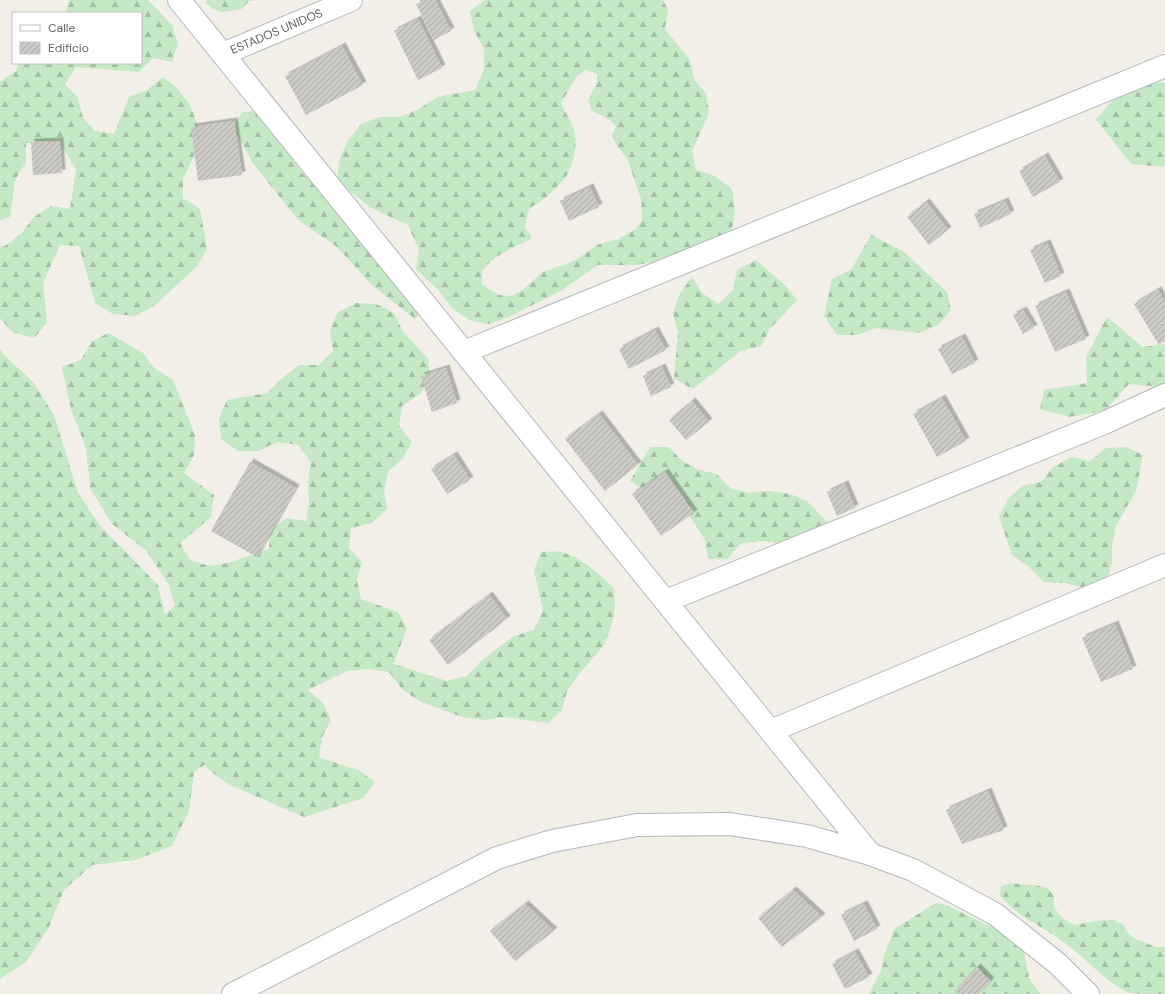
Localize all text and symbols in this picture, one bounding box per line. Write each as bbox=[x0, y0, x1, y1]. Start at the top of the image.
street label: ESTADOS UNIDOS bbox=[228, 5, 325, 58]
legend bbox=[12, 12, 142, 64]
text: Calle bbox=[48, 20, 75, 36]
text: Edificio bbox=[48, 40, 89, 56]

